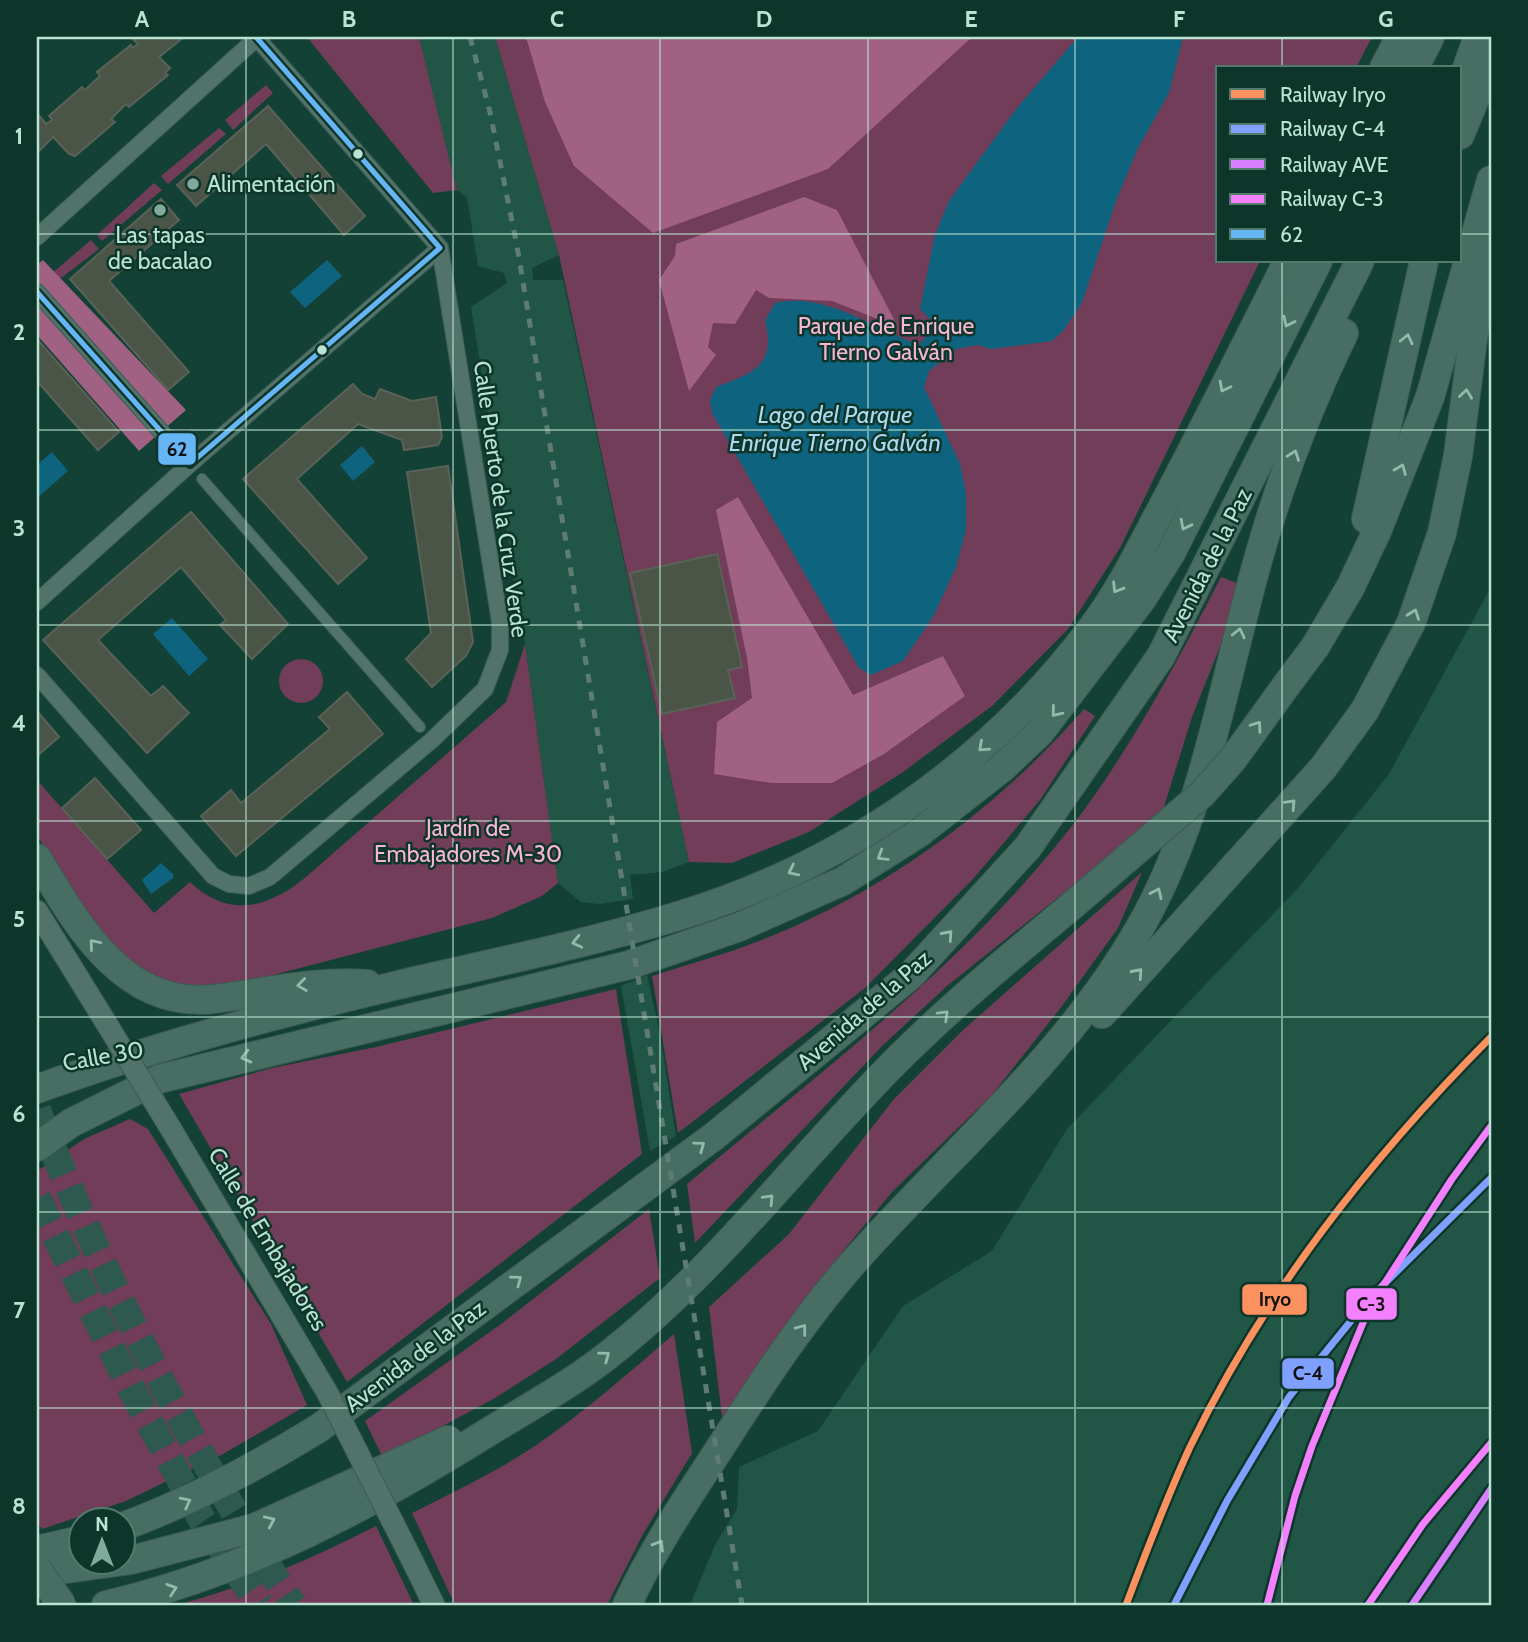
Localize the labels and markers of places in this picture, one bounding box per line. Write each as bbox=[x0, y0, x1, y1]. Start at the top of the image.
unlabelled marker bbox=[351, 147, 365, 161]
place label: Alimentación bbox=[207, 170, 336, 198]
marker: Alimentación bbox=[185, 176, 201, 192]
marker: Las tapas de bacalao bbox=[152, 202, 168, 218]
place label: Las tapas de bacalao bbox=[108, 221, 212, 275]
unlabelled marker bbox=[315, 343, 329, 357]

